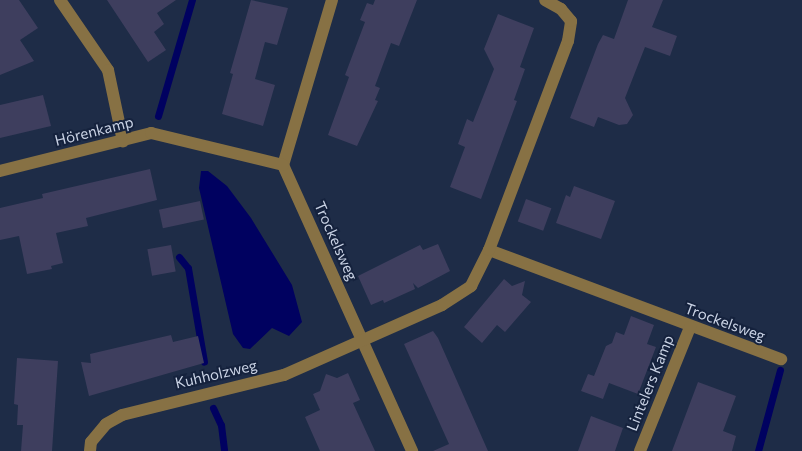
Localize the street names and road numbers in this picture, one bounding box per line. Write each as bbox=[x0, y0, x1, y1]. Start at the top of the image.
street label: Hörenkamp bbox=[53, 113, 135, 149]
street label: Trockelsweg bbox=[311, 199, 361, 283]
street label: Trockelsweg bbox=[682, 299, 768, 345]
street label: Lintelers Kamp bbox=[623, 332, 677, 434]
street label: Kuhholzweg bbox=[173, 356, 259, 392]

